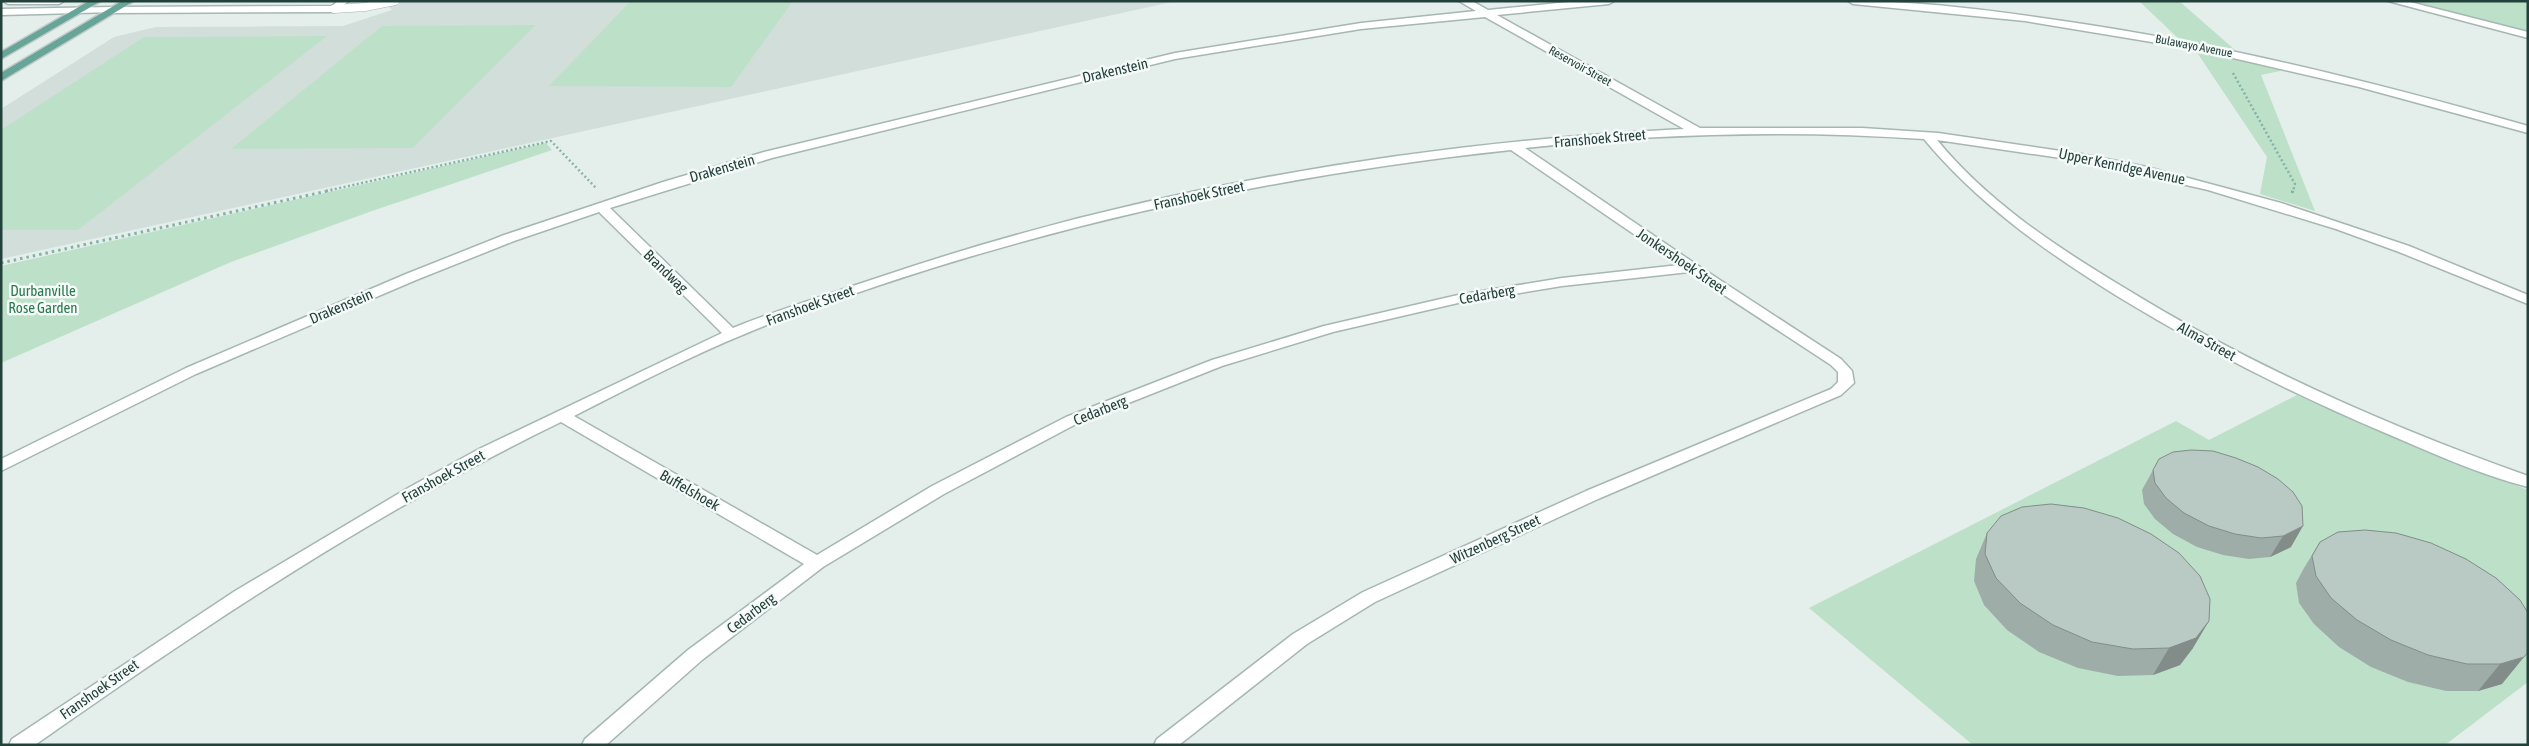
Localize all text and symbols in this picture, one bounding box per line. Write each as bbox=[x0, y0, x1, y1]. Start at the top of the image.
street label: Bulawayo Avenue bbox=[2154, 32, 2234, 60]
street label: Reservoir Street bbox=[1546, 43, 1614, 89]
street label: Drakenstein bbox=[1080, 54, 1150, 86]
street label: Franshoek Street bbox=[1553, 126, 1647, 150]
street label: Upper Kenridge Avenue bbox=[2057, 144, 2187, 188]
street label: Drakenstein bbox=[688, 151, 756, 185]
street label: Franshoek Street bbox=[1152, 177, 1246, 213]
street label: Jonkershoek Street bbox=[1634, 225, 1730, 297]
street label: Brandwag bbox=[640, 246, 692, 297]
street label: Franshoek Street bbox=[764, 281, 856, 329]
street label: Cedarberg bbox=[1458, 281, 1517, 307]
park label: Durbanville Rose Garden bbox=[8, 282, 78, 316]
street label: Drakenstein bbox=[307, 285, 375, 327]
street label: Alma Street bbox=[2175, 318, 2239, 364]
street label: Cedarberg bbox=[1071, 391, 1130, 428]
street label: Franshoek Street bbox=[399, 446, 487, 506]
street label: Buffelshoek bbox=[657, 466, 723, 514]
street label: Witzenberg Street bbox=[1447, 511, 1543, 567]
street label: Cedarberg bbox=[723, 589, 779, 637]
street label: Franshoek Street bbox=[56, 656, 142, 722]

